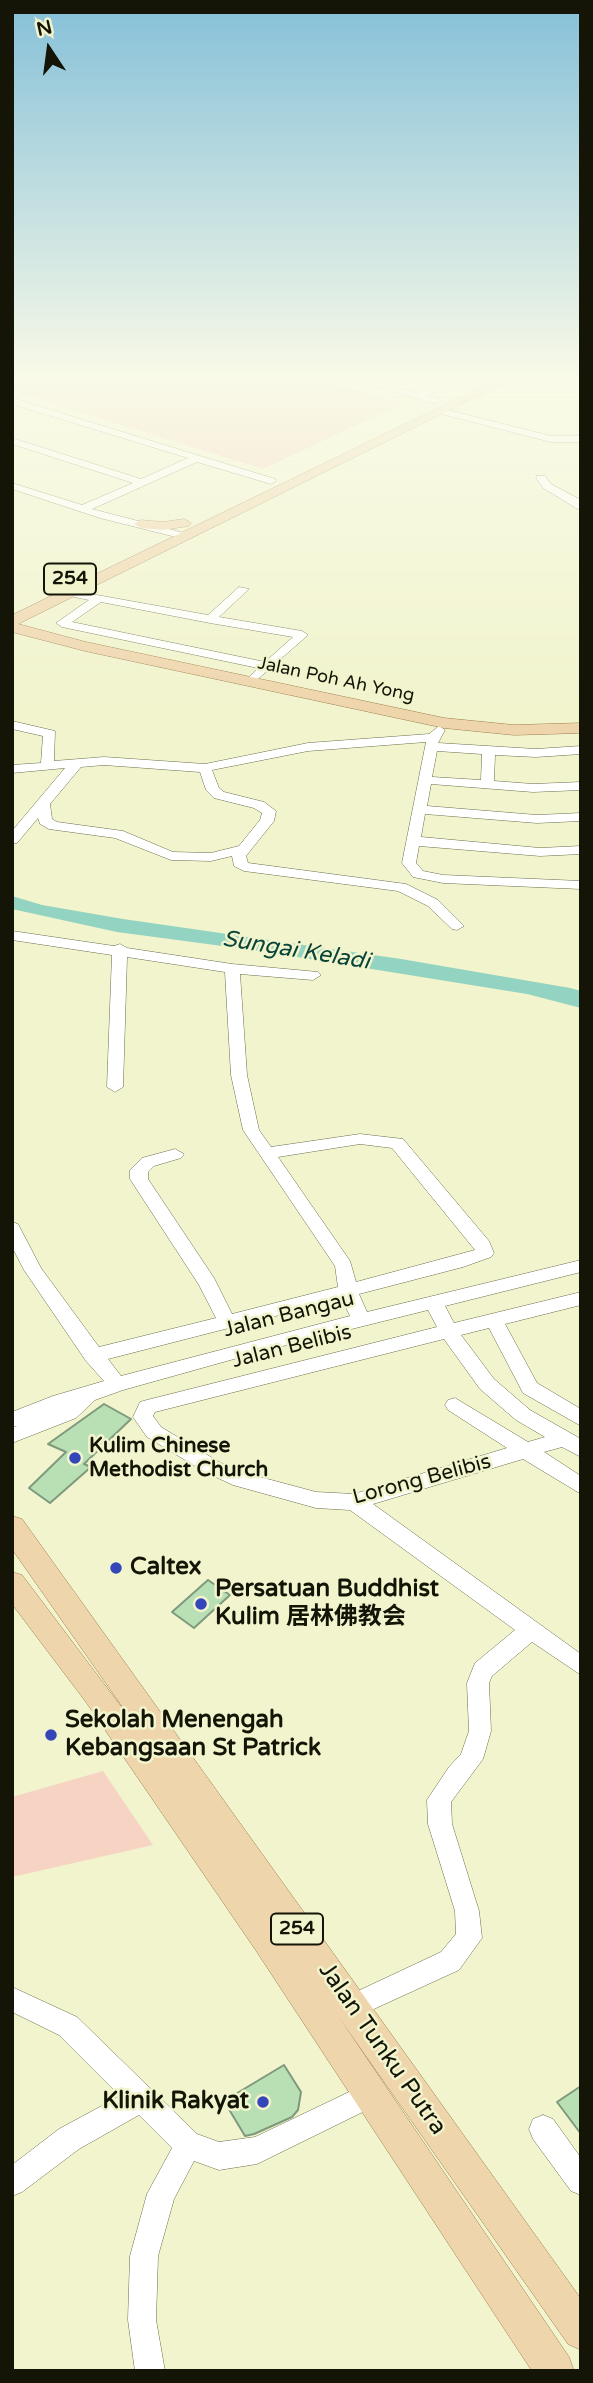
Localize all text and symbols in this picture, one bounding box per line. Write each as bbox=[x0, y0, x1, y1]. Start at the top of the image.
north arrow bbox=[14, 14, 84, 84]
text: N bbox=[34, 16, 54, 41]
road number: 254 bbox=[44, 564, 96, 594]
street label: Jalan Poh Ah Yong bbox=[256, 653, 416, 707]
water label: Sungai Keladi bbox=[221, 926, 371, 976]
street label: Jalan Bangau bbox=[221, 1287, 357, 1343]
street label: Jalan Belibis bbox=[230, 1320, 354, 1374]
place label: Kulim Chinese Methodist Church bbox=[89, 1433, 268, 1483]
street label: Lorong Belibis bbox=[350, 1449, 494, 1511]
marker: Kulim Chinese Methodist Church bbox=[67, 1450, 83, 1466]
place label: Caltex bbox=[130, 1554, 202, 1582]
marker: Caltex bbox=[108, 1560, 124, 1576]
place label: Persatuan Buddhist Kulim 居林佛教会 bbox=[215, 1576, 439, 1632]
marker: Persatuan Buddhist Kulim 居林佛教会 bbox=[193, 1596, 209, 1612]
place label: Sekolah Menengah Kebangsaan St Patrick bbox=[65, 1707, 321, 1763]
marker: Sekolah Menengah Kebangsaan St Patrick bbox=[43, 1727, 59, 1743]
road number: 254 bbox=[271, 1913, 323, 1944]
street label: Jalan Tunku Putra bbox=[312, 1957, 452, 2141]
place label: Klinik Rakyat bbox=[102, 2088, 249, 2116]
marker: Klinik Rakyat bbox=[255, 2094, 271, 2110]

